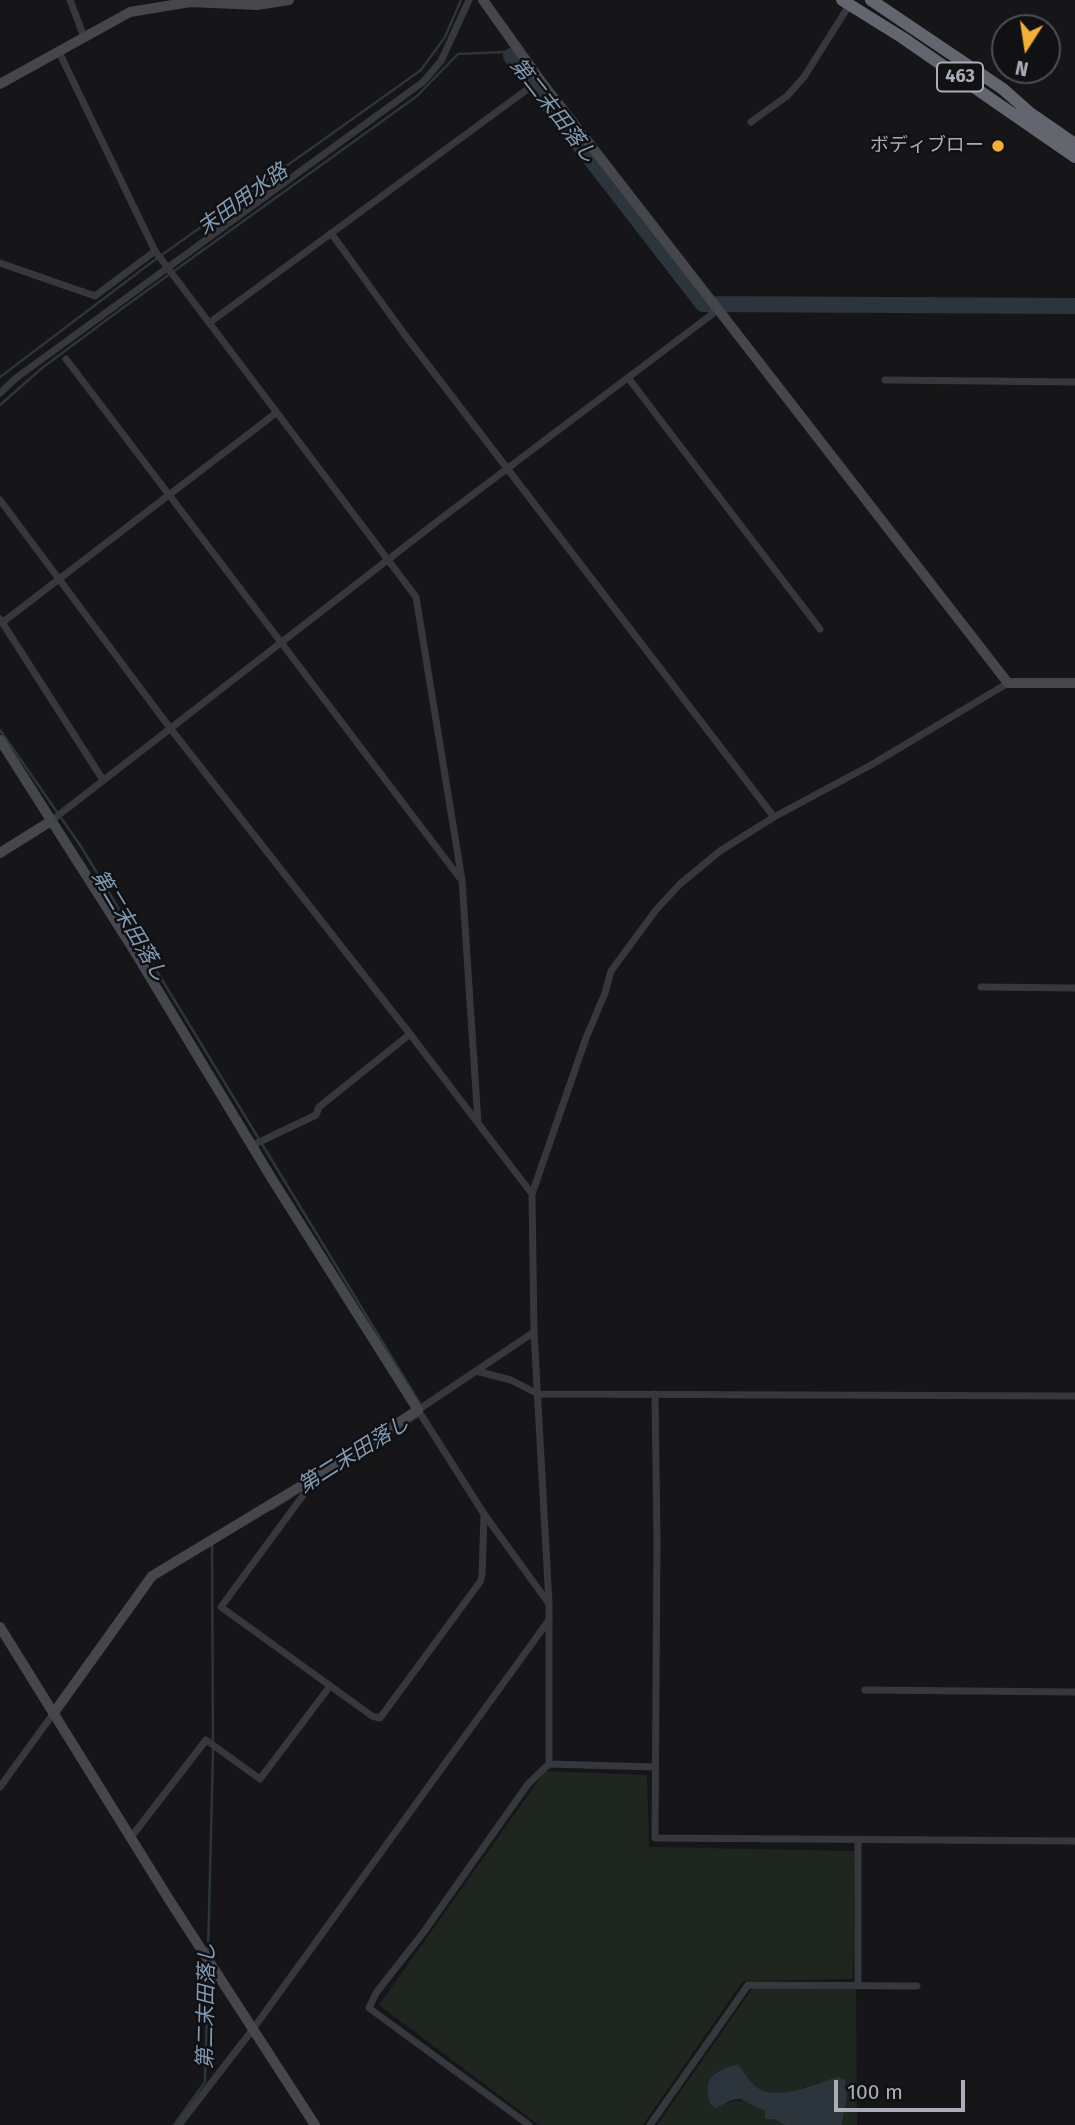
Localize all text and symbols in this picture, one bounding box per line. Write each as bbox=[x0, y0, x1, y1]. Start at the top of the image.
north arrow bbox=[991, 14, 1061, 84]
water label: 第二末田落し bbox=[504, 54, 602, 168]
text: N bbox=[1013, 56, 1031, 81]
road number: 463 bbox=[937, 62, 983, 92]
place label: ボディブロー bbox=[870, 135, 984, 157]
marker: ボディブロー bbox=[990, 138, 1006, 154]
water label: 末田用水路 bbox=[193, 159, 293, 241]
water label: 第二末田落し bbox=[86, 866, 172, 986]
water label: 第二末田落し bbox=[294, 1411, 414, 1499]
water label: 第二末田落し bbox=[193, 1943, 221, 2069]
scale bar bbox=[837, 2066, 968, 2110]
text: 100 m bbox=[847, 2079, 903, 2105]

